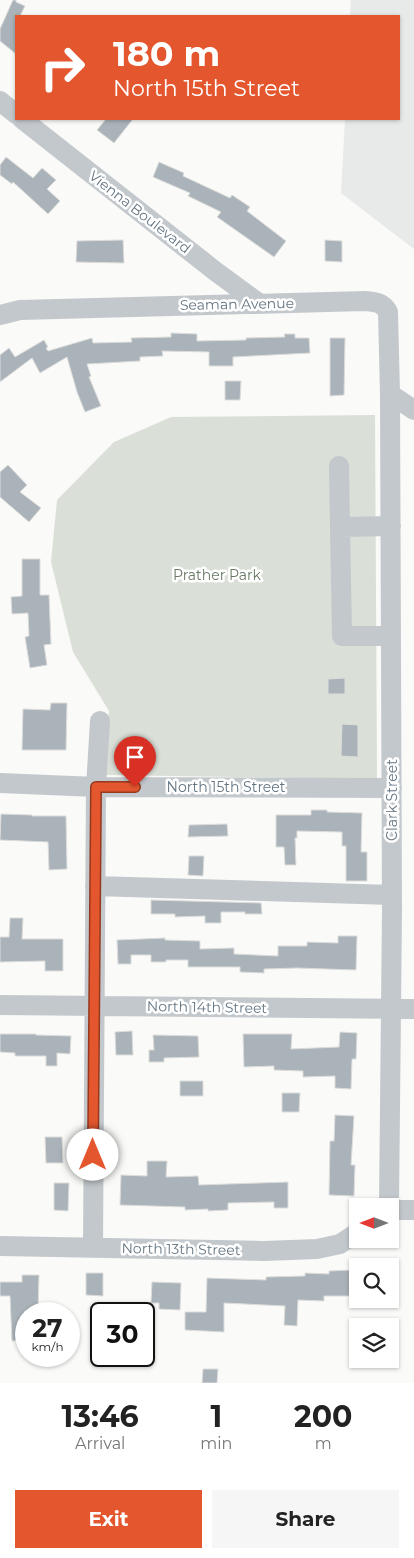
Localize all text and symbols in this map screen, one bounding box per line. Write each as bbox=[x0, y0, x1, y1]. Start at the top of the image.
text: 180 m bbox=[113, 32, 220, 75]
icon: right bbox=[30, 35, 95, 100]
text: North 15th Street bbox=[113, 75, 300, 102]
street label: Vienna Boulevard bbox=[86, 167, 194, 257]
street label: Seaman Avenue bbox=[180, 294, 294, 314]
park label: Prather Park bbox=[173, 566, 262, 584]
pin bbox=[114, 736, 156, 787]
icon: arrive bbox=[121, 743, 149, 771]
street label: Clark Street bbox=[383, 759, 401, 841]
street label: North 15th Street bbox=[167, 778, 286, 796]
street label: North 14th Street bbox=[147, 997, 268, 1017]
position arrow bbox=[66, 1128, 118, 1180]
north arrow bbox=[349, 1198, 399, 1248]
map controls bbox=[349, 1198, 399, 1368]
street label: North 13th Street bbox=[121, 1239, 241, 1259]
button: search bbox=[349, 1258, 399, 1308]
speed limit sign: 30 bbox=[90, 1302, 155, 1367]
text: 27 bbox=[32, 1313, 63, 1343]
button: layers bbox=[349, 1318, 399, 1368]
text: km/h bbox=[31, 1339, 64, 1354]
text: 13:46 bbox=[62, 1398, 139, 1435]
text: 1 bbox=[210, 1398, 222, 1435]
text: 200 bbox=[294, 1398, 352, 1435]
text: Arrival bbox=[75, 1434, 125, 1453]
text: min bbox=[200, 1434, 232, 1453]
text: m bbox=[315, 1434, 332, 1453]
button: Exit bbox=[15, 1490, 202, 1548]
button: Share bbox=[212, 1490, 399, 1548]

